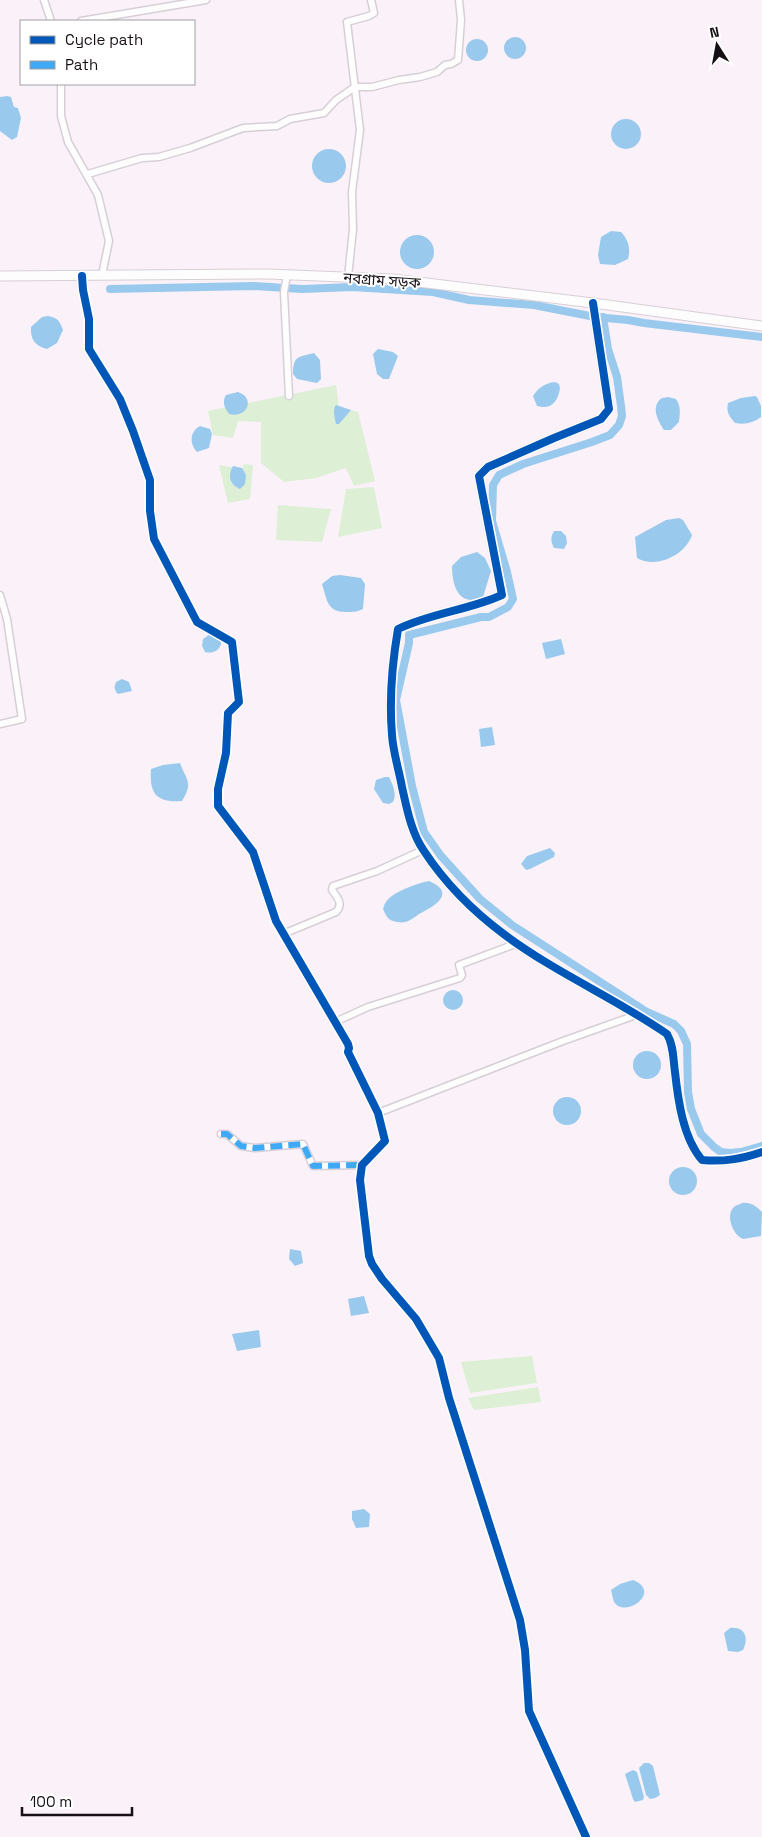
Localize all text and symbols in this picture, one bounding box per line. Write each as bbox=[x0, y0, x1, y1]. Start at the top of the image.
legend bbox=[20, 20, 195, 85]
north arrow bbox=[692, 20, 742, 70]
text: N bbox=[708, 23, 721, 42]
text: Cycle path bbox=[65, 30, 143, 49]
text: Path bbox=[65, 55, 98, 74]
street label: নবগ্রাম সড়ক bbox=[342, 268, 422, 292]
scale bar bbox=[22, 1784, 132, 1816]
text: 100 m bbox=[30, 1792, 72, 1811]

